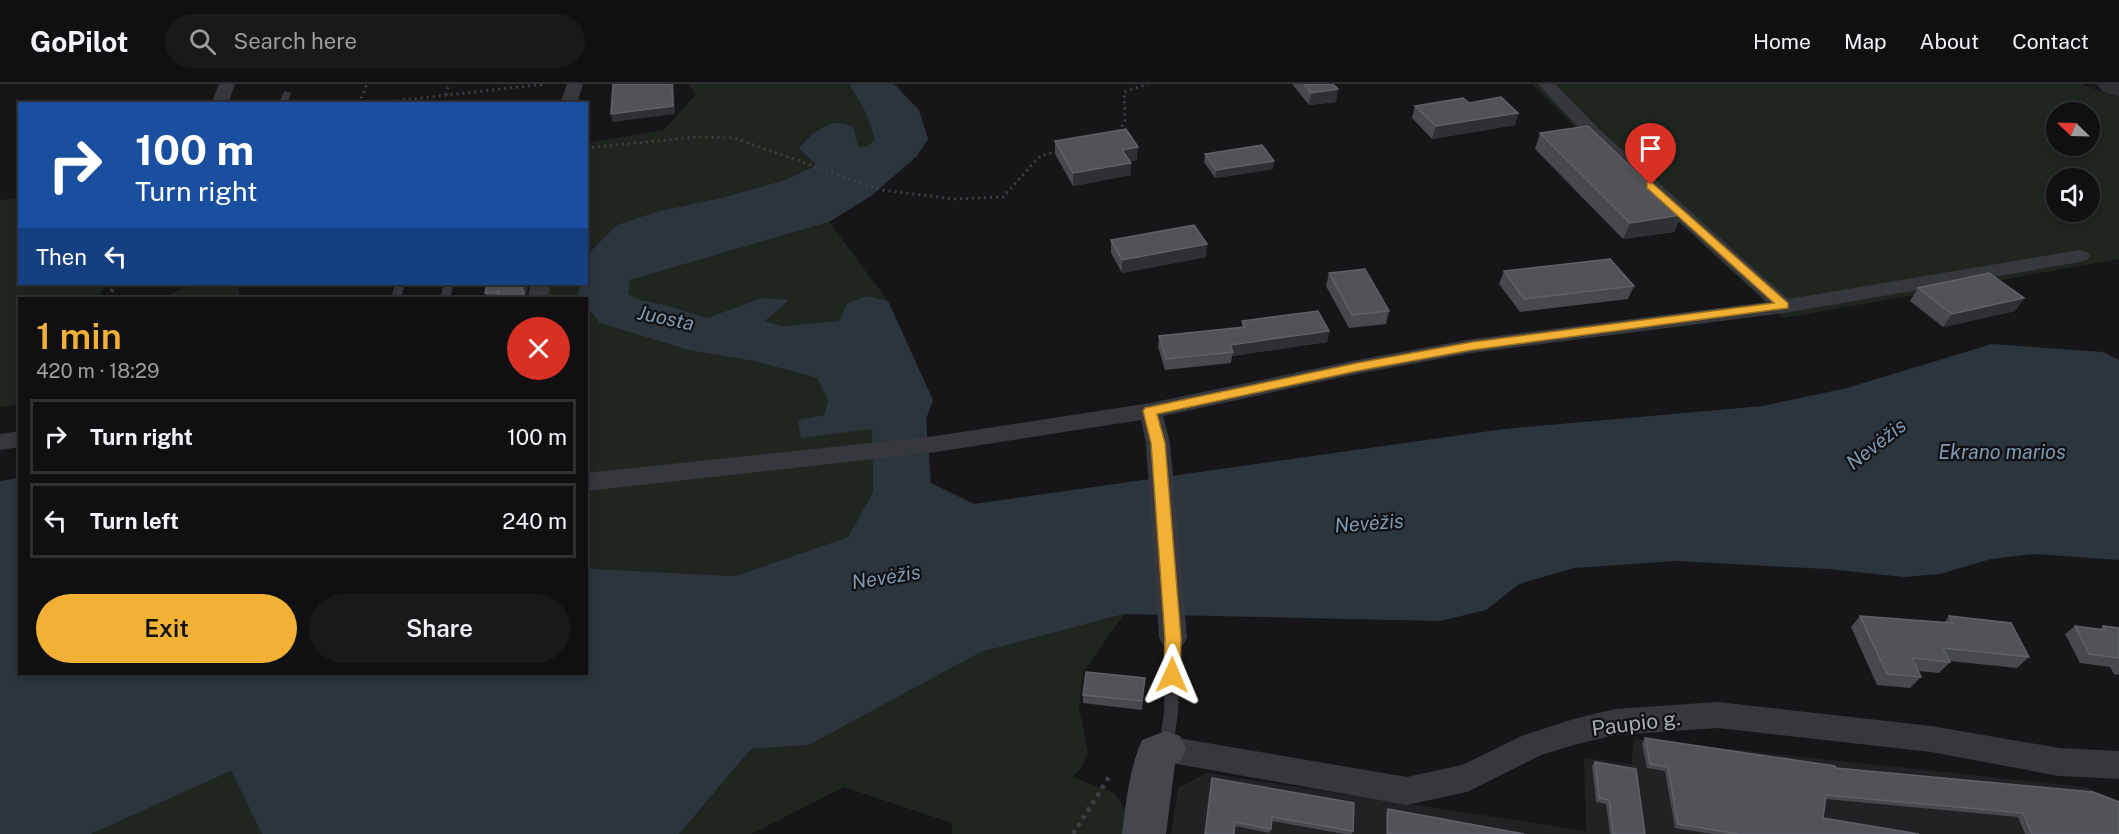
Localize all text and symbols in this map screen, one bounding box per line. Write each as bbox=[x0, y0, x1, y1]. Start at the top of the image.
search box bbox=[165, 14, 585, 68]
text: GoPilot bbox=[30, 25, 129, 58]
icon: search bbox=[186, 25, 219, 58]
text: Search here bbox=[234, 28, 357, 54]
text: Home bbox=[1753, 29, 1811, 54]
text: Map bbox=[1844, 29, 1887, 54]
text: About bbox=[1920, 29, 1979, 54]
text: Contact bbox=[2012, 29, 2089, 54]
north arrow bbox=[2046, 102, 2100, 156]
map controls bbox=[2046, 102, 2100, 222]
pin bbox=[1625, 123, 1676, 185]
text: 100 m bbox=[135, 125, 254, 174]
icon: right bbox=[36, 126, 114, 204]
icon: arrive bbox=[1634, 132, 1667, 165]
button: sound bbox=[2046, 168, 2100, 222]
text: Turn right bbox=[135, 175, 258, 207]
icon: left bbox=[99, 240, 132, 273]
text: Then bbox=[36, 244, 87, 270]
water label: Juosta bbox=[636, 300, 696, 336]
text: 1 min bbox=[36, 315, 122, 357]
button: close bbox=[507, 317, 570, 380]
text: 420 m · 18:29 bbox=[36, 359, 159, 383]
water label: Nevėžis bbox=[1841, 413, 1911, 475]
icon: right bbox=[39, 420, 72, 453]
text: Turn right bbox=[90, 424, 193, 450]
text: 100 m bbox=[507, 424, 567, 450]
water label: Ekrano marios bbox=[1938, 440, 2066, 464]
icon: left bbox=[39, 504, 72, 537]
text: Turn left bbox=[90, 508, 179, 534]
text: 240 m bbox=[502, 508, 567, 534]
water label: Nevėžis bbox=[1334, 509, 1405, 537]
water label: Nevėžis bbox=[850, 560, 922, 594]
button: Exit bbox=[36, 594, 297, 663]
button: Share bbox=[309, 594, 570, 663]
position arrow bbox=[1140, 643, 1204, 707]
street label: Paupio g. bbox=[1590, 705, 1682, 741]

